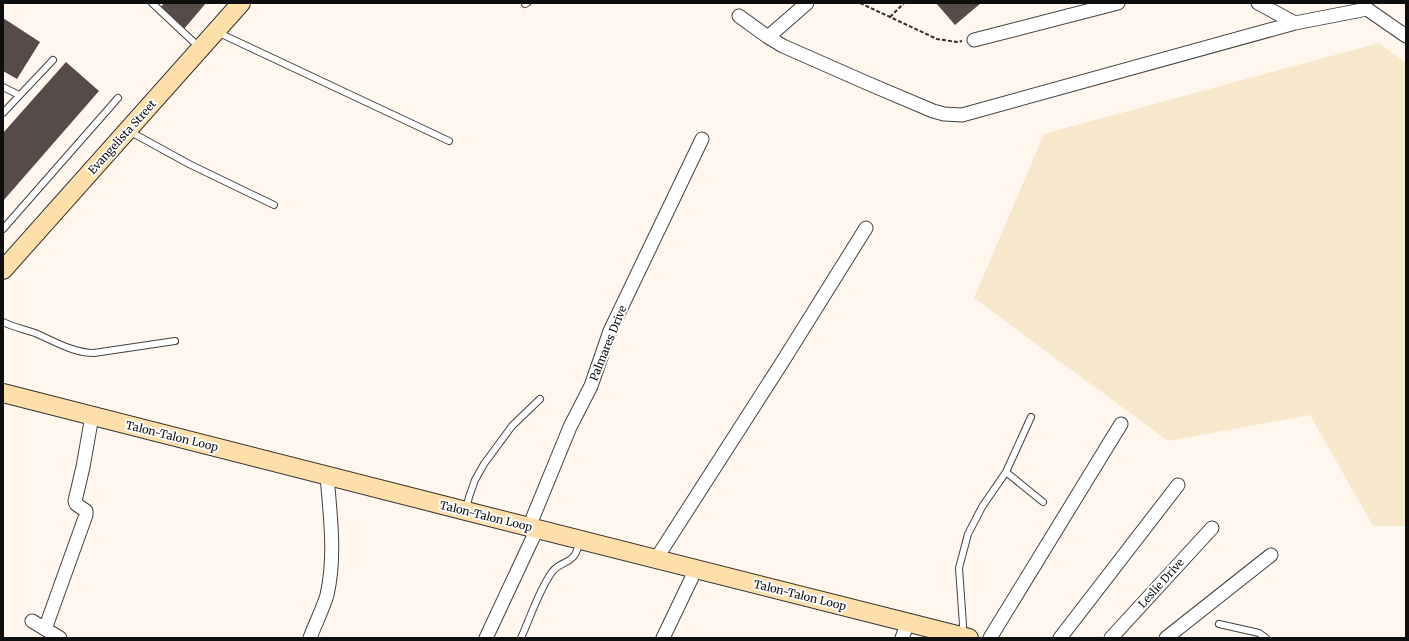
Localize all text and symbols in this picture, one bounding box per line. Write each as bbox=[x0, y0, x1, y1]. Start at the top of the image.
street label: Evangelista Street bbox=[85, 97, 159, 177]
street label: Palmares Drive bbox=[586, 303, 630, 383]
street label: Talon-Talon Loop bbox=[124, 418, 220, 454]
street label: Talon-Talon Loop bbox=[438, 498, 534, 534]
street label: Leslie Drive bbox=[1135, 555, 1187, 611]
street label: Talon-Talon Loop bbox=[752, 577, 848, 613]

